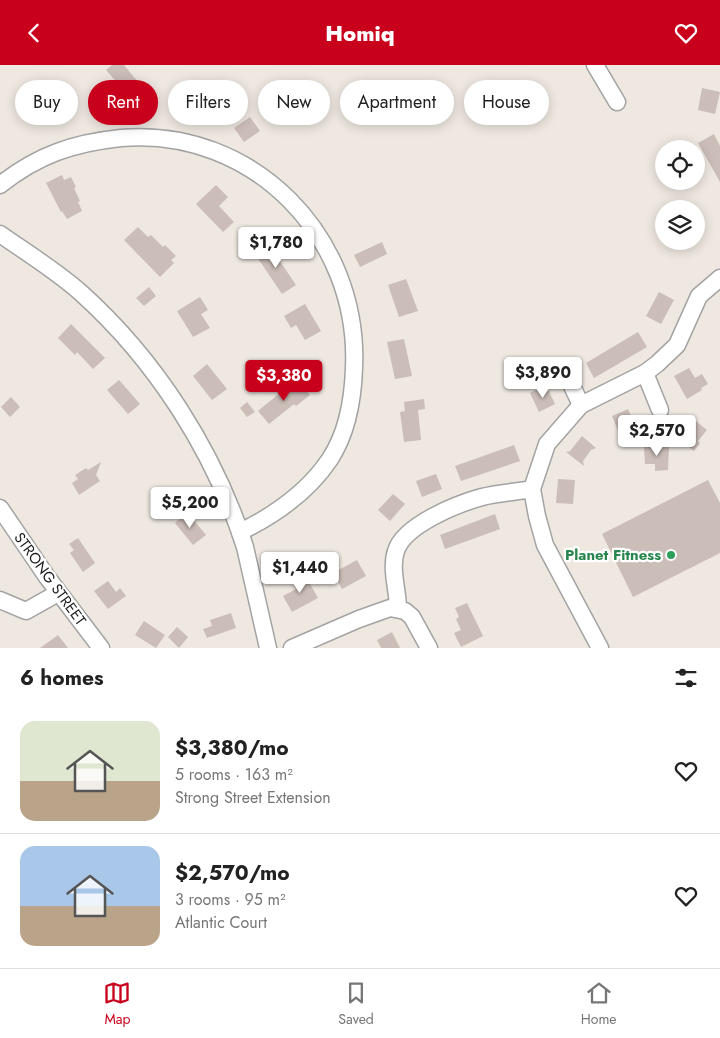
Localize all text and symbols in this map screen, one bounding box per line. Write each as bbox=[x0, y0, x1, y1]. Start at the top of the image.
text: Homiq bbox=[325, 17, 395, 49]
icon: back bbox=[20, 19, 48, 47]
icon: heart bbox=[672, 19, 700, 47]
chip: Buy bbox=[15, 80, 78, 125]
chip: Rent bbox=[88, 80, 158, 125]
chip: Filters bbox=[168, 80, 248, 125]
chip: New bbox=[258, 80, 330, 125]
chip: Apartment bbox=[340, 80, 454, 125]
chip: House bbox=[464, 80, 549, 125]
map controls bbox=[655, 140, 705, 250]
button: locate bbox=[655, 140, 705, 190]
button: layers bbox=[655, 200, 705, 250]
pin: $1,780 bbox=[235, 227, 317, 269]
text: $1,780 bbox=[249, 231, 303, 254]
pin: $3,890 bbox=[502, 357, 584, 399]
pin: $3,380 bbox=[243, 359, 325, 402]
text: $3,890 bbox=[515, 361, 571, 384]
text: $3,380 bbox=[256, 364, 312, 387]
pin: $2,570 bbox=[616, 415, 698, 457]
text: $2,570 bbox=[629, 419, 685, 442]
pin: $5,200 bbox=[149, 487, 231, 529]
text: $5,200 bbox=[161, 491, 219, 514]
street label: STRONG STREET bbox=[9, 528, 91, 630]
place label: Planet Fitness bbox=[565, 544, 661, 566]
marker: Planet Fitness bbox=[665, 549, 677, 561]
pin: $1,440 bbox=[259, 551, 341, 594]
text: $1,440 bbox=[272, 556, 328, 579]
text: 6 homes bbox=[20, 663, 104, 693]
icon: filters bbox=[672, 664, 700, 692]
text: $3,380/mo bbox=[175, 733, 289, 763]
icon: home bbox=[60, 741, 120, 801]
icon: heart bbox=[672, 757, 700, 785]
text: 5 rooms · 163 m² bbox=[175, 763, 293, 786]
text: Strong Street Extension bbox=[175, 786, 331, 809]
text: $2,570/mo bbox=[175, 858, 290, 888]
icon: home bbox=[60, 866, 120, 926]
icon: heart bbox=[672, 882, 700, 910]
text: 3 rooms · 95 m² bbox=[175, 888, 286, 911]
text: Atlantic Court bbox=[175, 911, 267, 934]
tab: Map bbox=[103, 979, 131, 1029]
tab: Saved bbox=[338, 979, 374, 1029]
tab: Home bbox=[581, 979, 617, 1029]

